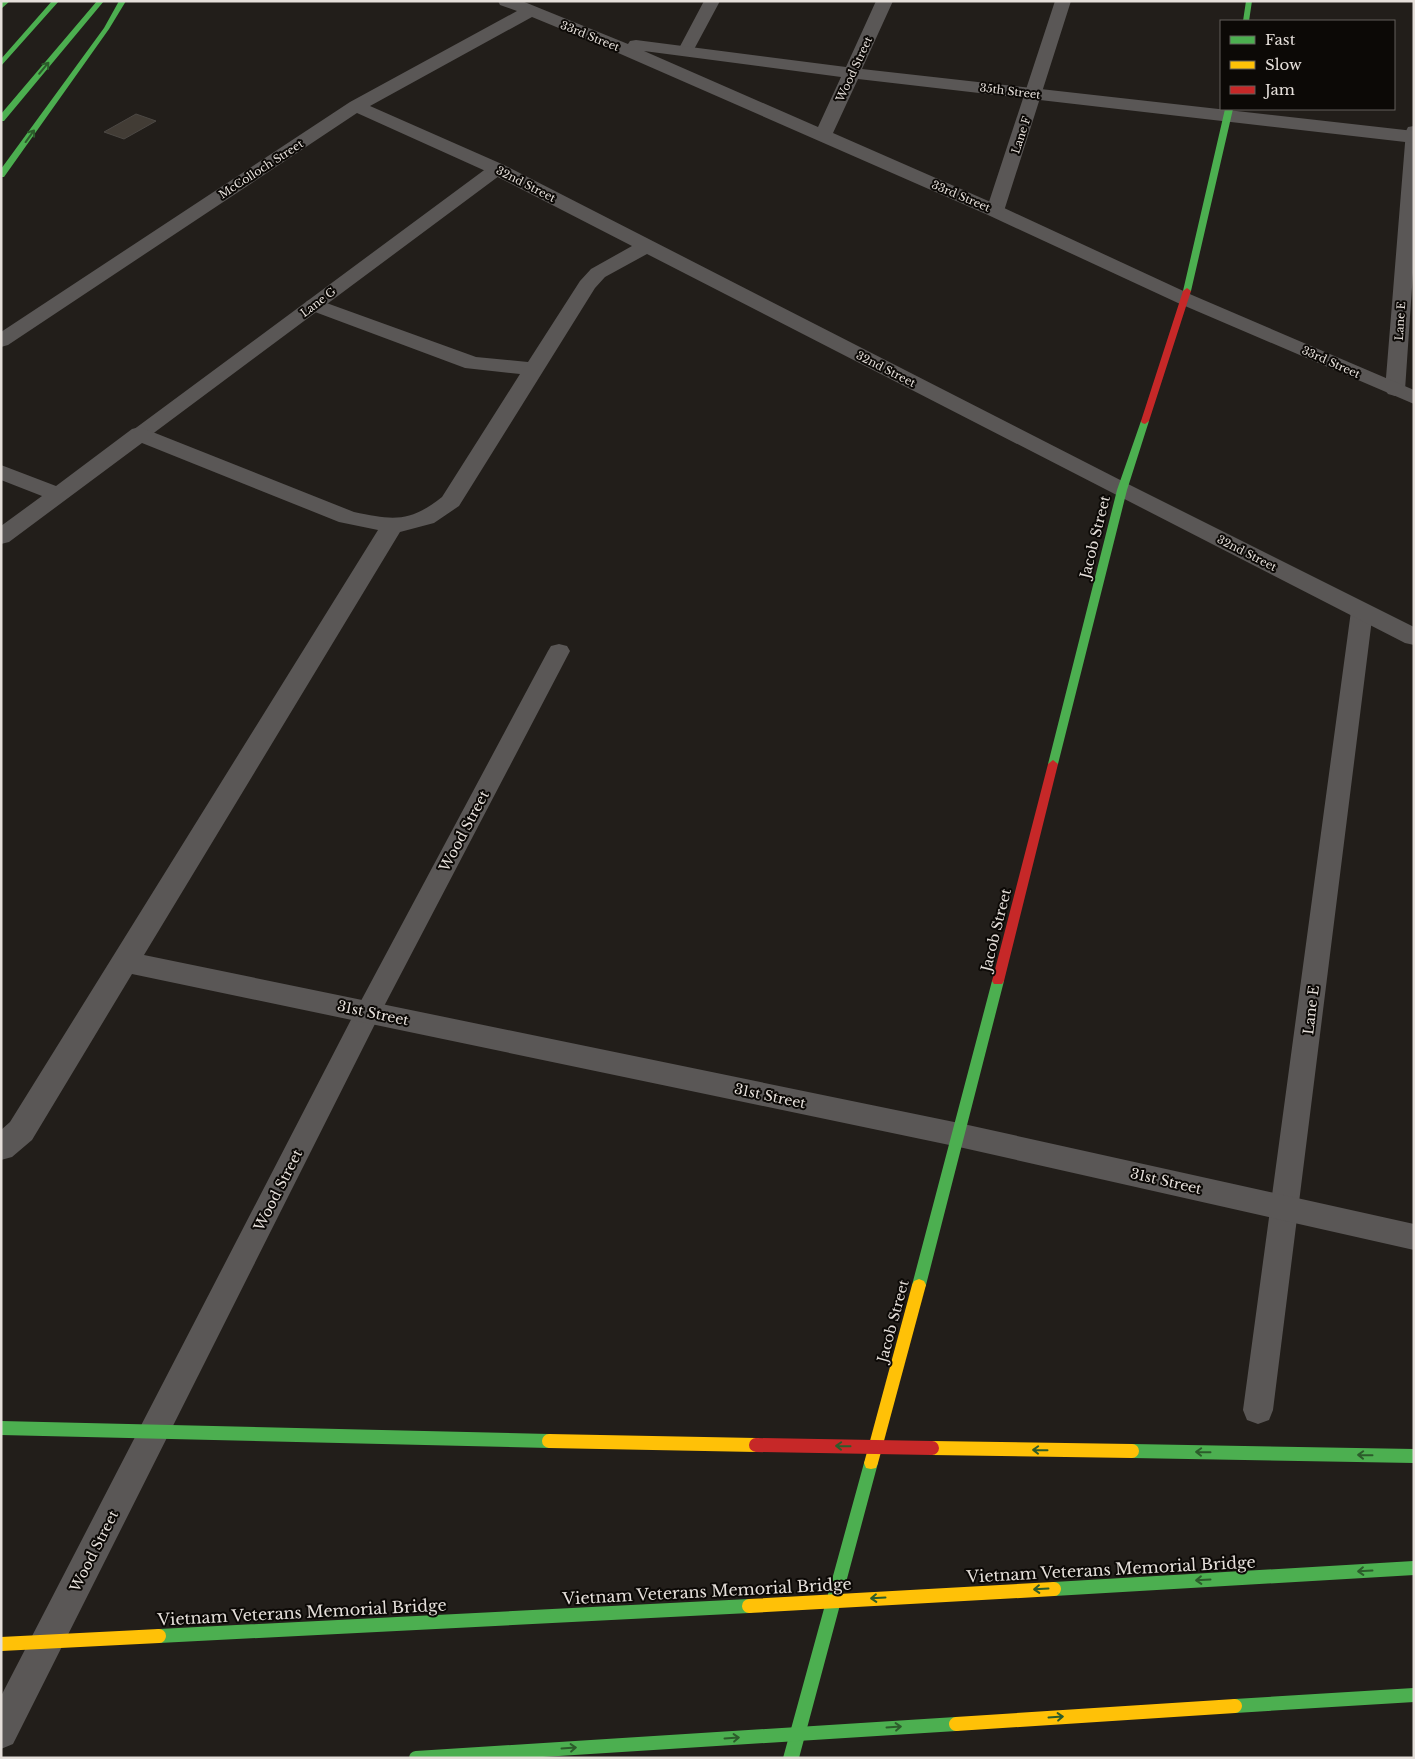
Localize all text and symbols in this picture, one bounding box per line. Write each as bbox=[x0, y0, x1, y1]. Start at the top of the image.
street label: 33rd Street bbox=[558, 18, 622, 54]
legend bbox=[1220, 20, 1395, 110]
text: Fast bbox=[1265, 30, 1296, 49]
street label: Wood Street bbox=[832, 34, 876, 105]
text: Slow bbox=[1265, 55, 1302, 74]
one-way arrow bbox=[39, 62, 50, 75]
street label: 35th Street bbox=[979, 80, 1042, 102]
text: Jam bbox=[1263, 80, 1295, 99]
street label: Lane F bbox=[1008, 114, 1034, 155]
one-way arrow bbox=[25, 129, 35, 143]
street label: McColloch Street bbox=[216, 136, 306, 201]
street label: 32nd Street bbox=[494, 163, 559, 205]
street label: 33rd Street bbox=[930, 177, 993, 215]
street label: Lane G bbox=[298, 284, 339, 320]
street label: Lane E bbox=[1392, 301, 1408, 341]
street label: 33rd Street bbox=[1300, 343, 1363, 381]
street label: 32nd Street bbox=[854, 348, 919, 390]
street label: Jacob Street bbox=[1076, 493, 1114, 582]
street label: 32nd Street bbox=[1215, 532, 1280, 574]
street label: Wood Street bbox=[435, 787, 493, 876]
street label: Jacob Street bbox=[977, 886, 1015, 975]
street label: Lane E bbox=[1299, 984, 1323, 1036]
street label: 31st Street bbox=[336, 997, 411, 1030]
street label: 31st Street bbox=[733, 1080, 808, 1113]
street label: Wood Street bbox=[249, 1146, 307, 1235]
street label: 31st Street bbox=[1129, 1164, 1204, 1198]
street label: Jacob Street bbox=[873, 1277, 913, 1366]
one-way arrow bbox=[835, 1441, 851, 1451]
one-way arrow bbox=[1032, 1445, 1048, 1455]
one-way arrow bbox=[1195, 1448, 1211, 1457]
one-way arrow bbox=[1357, 1450, 1374, 1460]
street label: Wood Street bbox=[65, 1507, 123, 1596]
street label: Vietnam Veterans Memorial Bridge bbox=[965, 1551, 1256, 1587]
one-way arrow bbox=[1357, 1566, 1373, 1575]
street label: Vietnam Veterans Memorial Bridge bbox=[561, 1573, 852, 1609]
one-way arrow bbox=[1195, 1575, 1211, 1584]
one-way arrow bbox=[1033, 1585, 1049, 1594]
street label: Vietnam Veterans Memorial Bridge bbox=[156, 1594, 447, 1630]
one-way arrow bbox=[871, 1594, 887, 1603]
one-way arrow bbox=[1048, 1713, 1064, 1722]
one-way arrow bbox=[886, 1723, 902, 1732]
one-way arrow bbox=[723, 1733, 739, 1742]
one-way arrow bbox=[561, 1743, 577, 1753]

